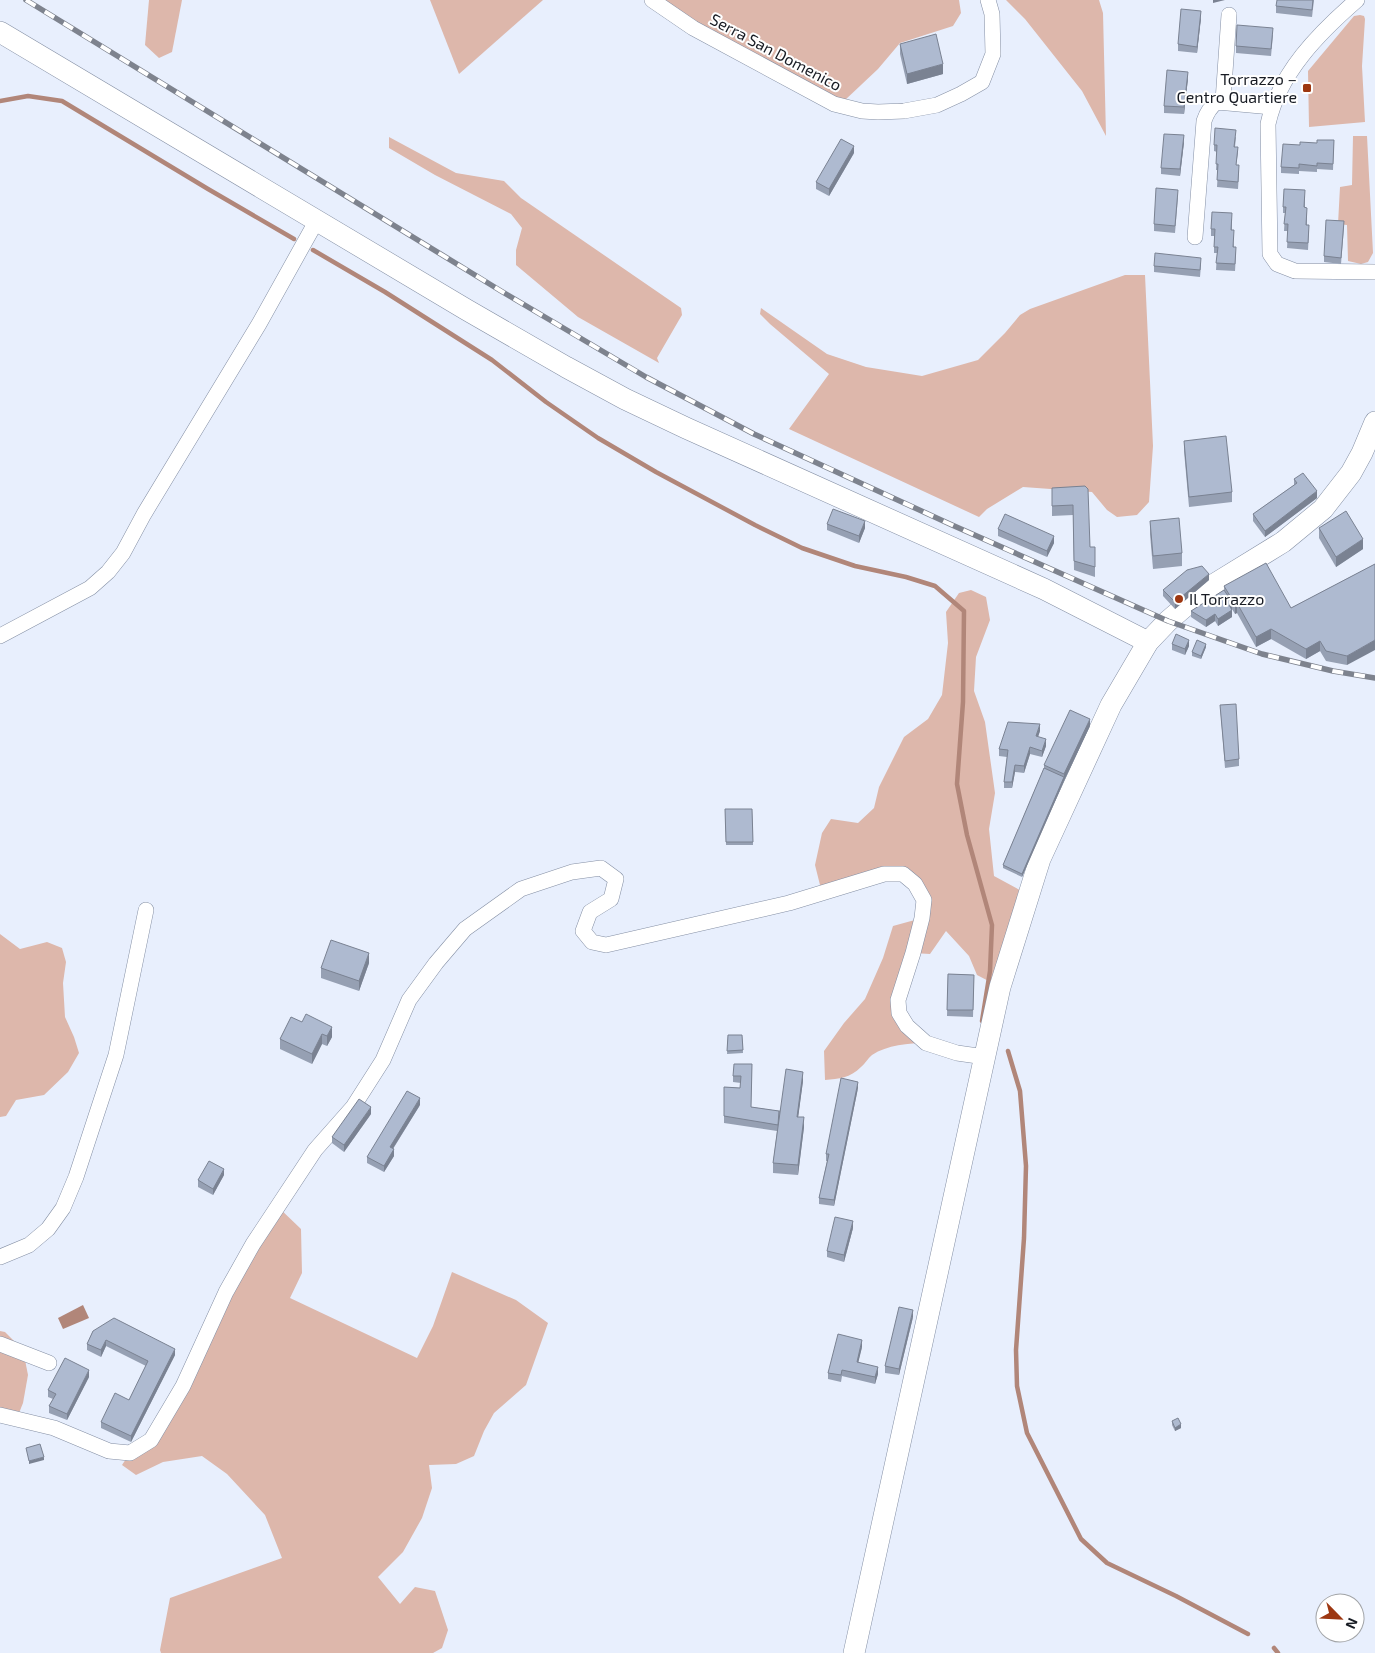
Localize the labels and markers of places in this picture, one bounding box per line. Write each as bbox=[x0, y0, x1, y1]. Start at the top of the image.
place label: Torrazzo – Centro Quartiere bbox=[1177, 69, 1297, 107]
marker: Torrazzo – Centro Quartiere bbox=[1301, 82, 1313, 94]
place label: Il Torrazzo bbox=[1189, 589, 1264, 608]
marker: Il Torrazzo bbox=[1173, 593, 1185, 605]

